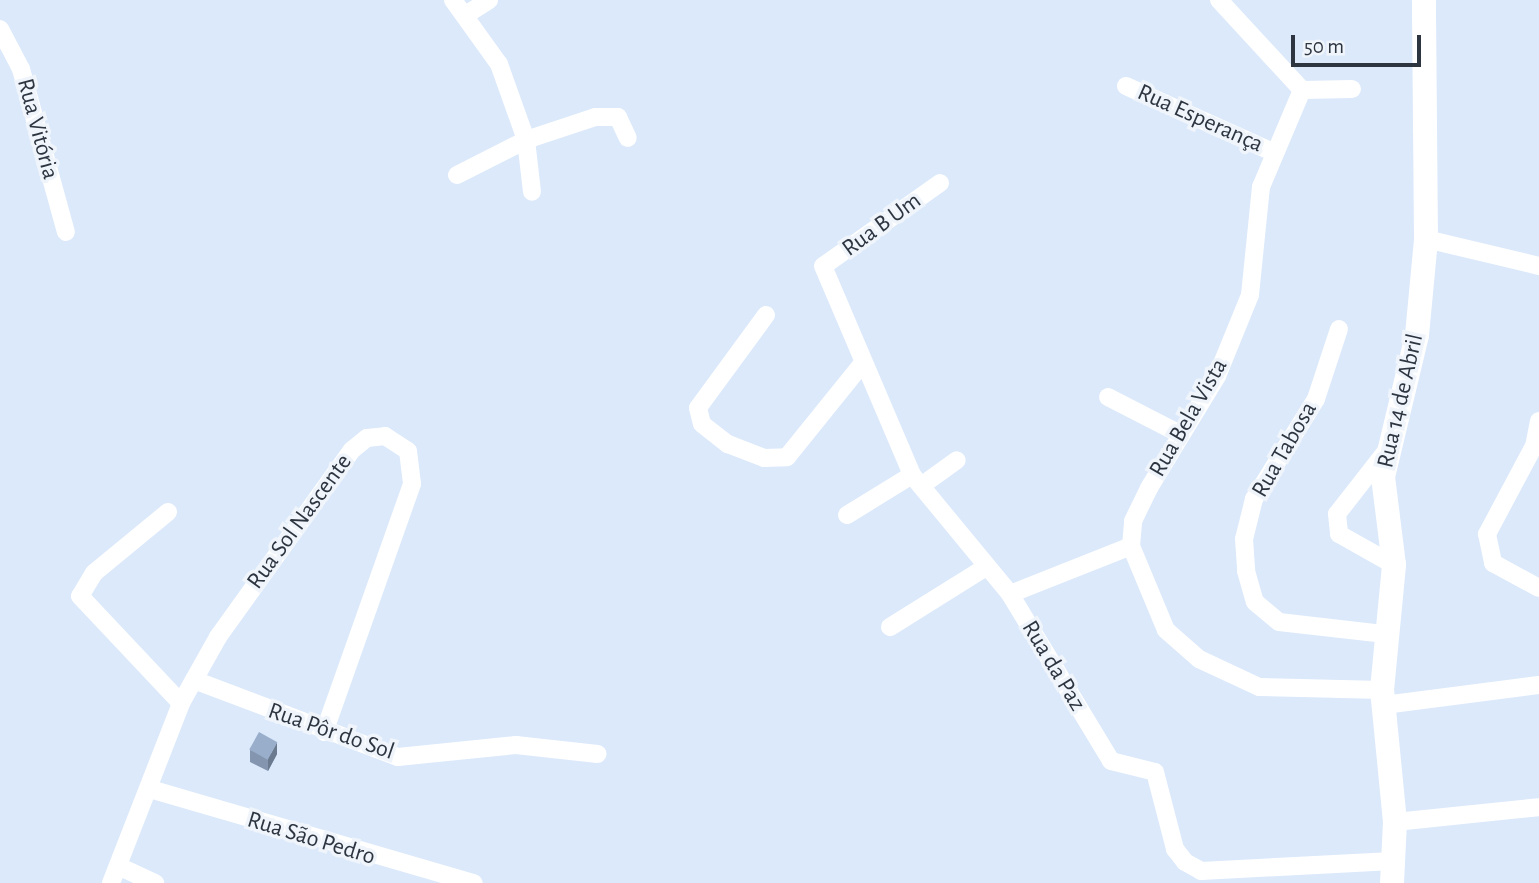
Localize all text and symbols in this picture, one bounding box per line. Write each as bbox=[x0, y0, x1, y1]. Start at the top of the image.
scale bar bbox=[1294, 21, 1424, 65]
text: 50 m bbox=[1304, 36, 1344, 57]
street label: Rua Vitória bbox=[10, 76, 64, 182]
street label: Rua Esperança bbox=[1133, 78, 1267, 160]
street label: Rua B Um bbox=[837, 187, 927, 263]
street label: Rua 14 de Abril bbox=[1372, 331, 1430, 471]
street label: Rua Bela Vista bbox=[1144, 354, 1234, 482]
street label: Rua Tabosa bbox=[1246, 397, 1324, 503]
street label: Rua Sol Nascente bbox=[241, 449, 359, 595]
street label: Rua da Paz bbox=[1015, 616, 1091, 716]
street label: Rua Pôr do Sol bbox=[264, 697, 398, 767]
street label: Rua São Pedro bbox=[244, 806, 378, 872]

